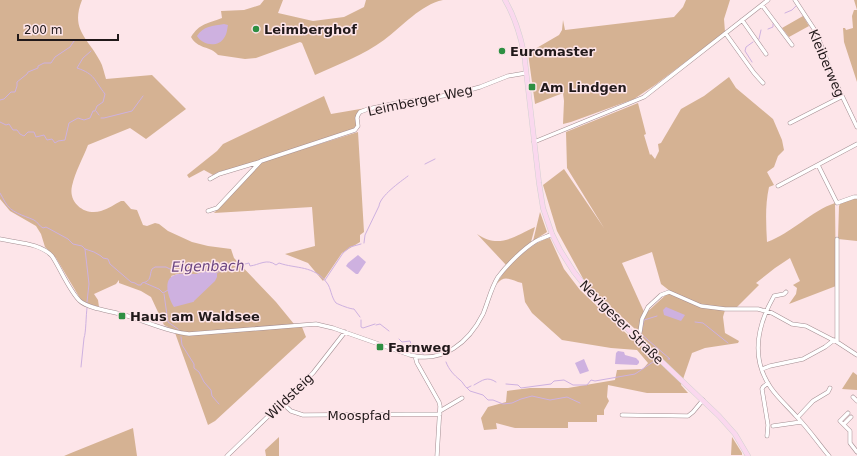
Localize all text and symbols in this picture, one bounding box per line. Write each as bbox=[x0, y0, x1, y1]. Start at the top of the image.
scale bar bbox=[18, 16, 118, 42]
place label: Leimberghof bbox=[264, 22, 357, 37]
text: 200 m bbox=[24, 23, 62, 37]
marker: Leimberghof bbox=[251, 24, 261, 34]
street label: Kleiberweg bbox=[806, 27, 848, 99]
place label: Euromaster bbox=[510, 44, 596, 59]
marker: Euromaster bbox=[497, 46, 507, 56]
place label: Am Lindgen bbox=[540, 80, 627, 95]
street label: Leimberger Weg bbox=[366, 82, 474, 119]
marker: Am Lindgen bbox=[527, 82, 537, 92]
water label: Eigenbach bbox=[171, 257, 245, 275]
street label: Nevigeser Straße bbox=[577, 277, 667, 367]
place label: Haus am Waldsee bbox=[130, 309, 260, 324]
marker: Haus am Waldsee bbox=[117, 311, 127, 321]
place label: Farnweg bbox=[388, 340, 451, 355]
marker: Farnweg bbox=[375, 342, 385, 352]
street label: Wildsteig bbox=[263, 370, 316, 423]
street label: Moospfad bbox=[328, 408, 390, 423]

